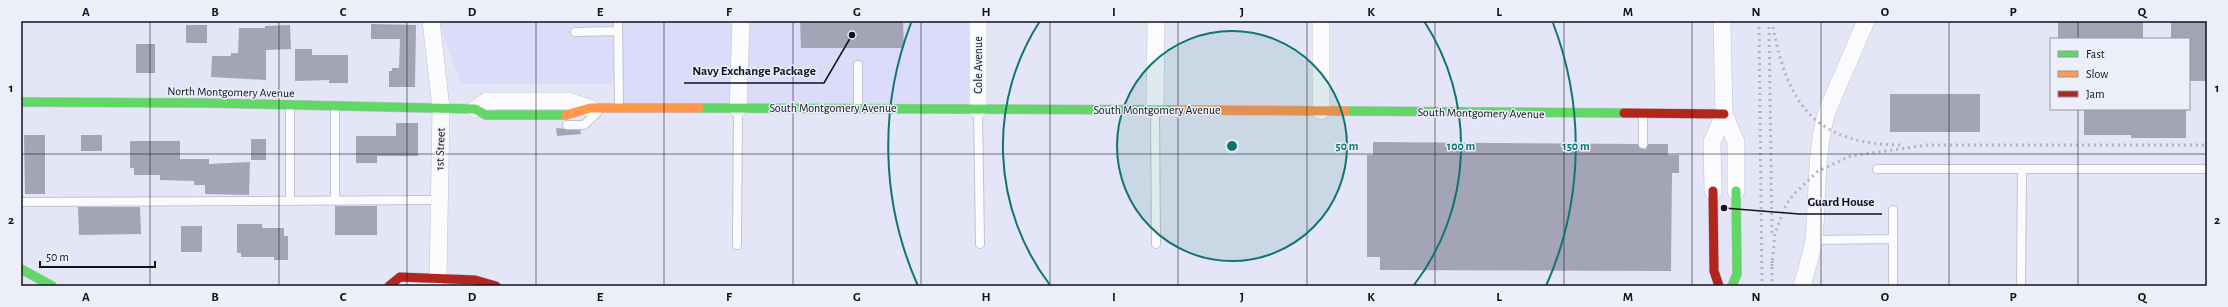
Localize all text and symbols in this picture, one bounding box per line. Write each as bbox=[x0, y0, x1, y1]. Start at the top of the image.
text: A bbox=[82, 6, 90, 19]
text: B bbox=[211, 6, 219, 19]
text: C bbox=[340, 6, 347, 19]
text: D bbox=[468, 6, 477, 19]
text: E bbox=[597, 6, 604, 19]
text: F bbox=[726, 6, 733, 19]
text: G bbox=[853, 6, 861, 19]
text: H bbox=[981, 6, 991, 19]
text: I bbox=[1112, 6, 1116, 19]
text: J bbox=[1240, 6, 1244, 19]
text: K bbox=[1367, 6, 1375, 19]
text: L bbox=[1496, 6, 1502, 19]
text: M bbox=[1623, 6, 1633, 19]
text: N bbox=[1751, 6, 1761, 19]
text: O bbox=[1881, 6, 1890, 19]
text: P bbox=[2009, 6, 2017, 19]
text: Q bbox=[2138, 6, 2148, 19]
street label: Cole Avenue bbox=[972, 36, 984, 94]
legend bbox=[2050, 38, 2190, 110]
text: Fast bbox=[2086, 48, 2105, 60]
callout: Navy Exchange Package bbox=[684, 58, 824, 83]
text: Navy Exchange Package bbox=[692, 65, 816, 78]
text: Slow bbox=[2086, 68, 2108, 80]
text: 1 bbox=[9, 82, 13, 95]
text: 1 bbox=[2215, 82, 2219, 95]
street label: North Montgomery Avenue bbox=[167, 85, 295, 100]
text: Jam bbox=[2086, 88, 2105, 100]
street label: South Montgomery Avenue bbox=[769, 102, 897, 115]
street label: South Montgomery Avenue bbox=[1093, 104, 1221, 117]
street label: South Montgomery Avenue bbox=[1417, 106, 1545, 121]
street label: 1st Street bbox=[433, 127, 447, 171]
centre of rings bbox=[1225, 139, 1239, 153]
text: 50 m bbox=[1336, 140, 1359, 152]
text: 100 m bbox=[1447, 140, 1475, 152]
text: 150 m bbox=[1562, 140, 1590, 152]
callout: Guard House bbox=[1799, 189, 1882, 214]
text: Guard House bbox=[1808, 196, 1874, 209]
text: 2 bbox=[8, 214, 14, 227]
text: 2 bbox=[2214, 214, 2220, 227]
scale bar bbox=[40, 243, 155, 269]
text: 50 m bbox=[46, 251, 69, 263]
text: A bbox=[82, 291, 90, 304]
text: B bbox=[211, 291, 219, 304]
text: C bbox=[340, 291, 347, 304]
text: D bbox=[468, 291, 477, 304]
text: E bbox=[597, 291, 604, 304]
text: F bbox=[726, 291, 733, 304]
text: G bbox=[853, 291, 861, 304]
text: H bbox=[981, 291, 991, 304]
text: I bbox=[1112, 291, 1116, 304]
text: J bbox=[1240, 291, 1244, 304]
text: K bbox=[1367, 291, 1375, 304]
text: L bbox=[1496, 291, 1502, 304]
text: M bbox=[1623, 291, 1633, 304]
text: N bbox=[1751, 291, 1761, 304]
text: O bbox=[1881, 291, 1890, 304]
text: P bbox=[2009, 291, 2017, 304]
text: Q bbox=[2138, 291, 2148, 304]

